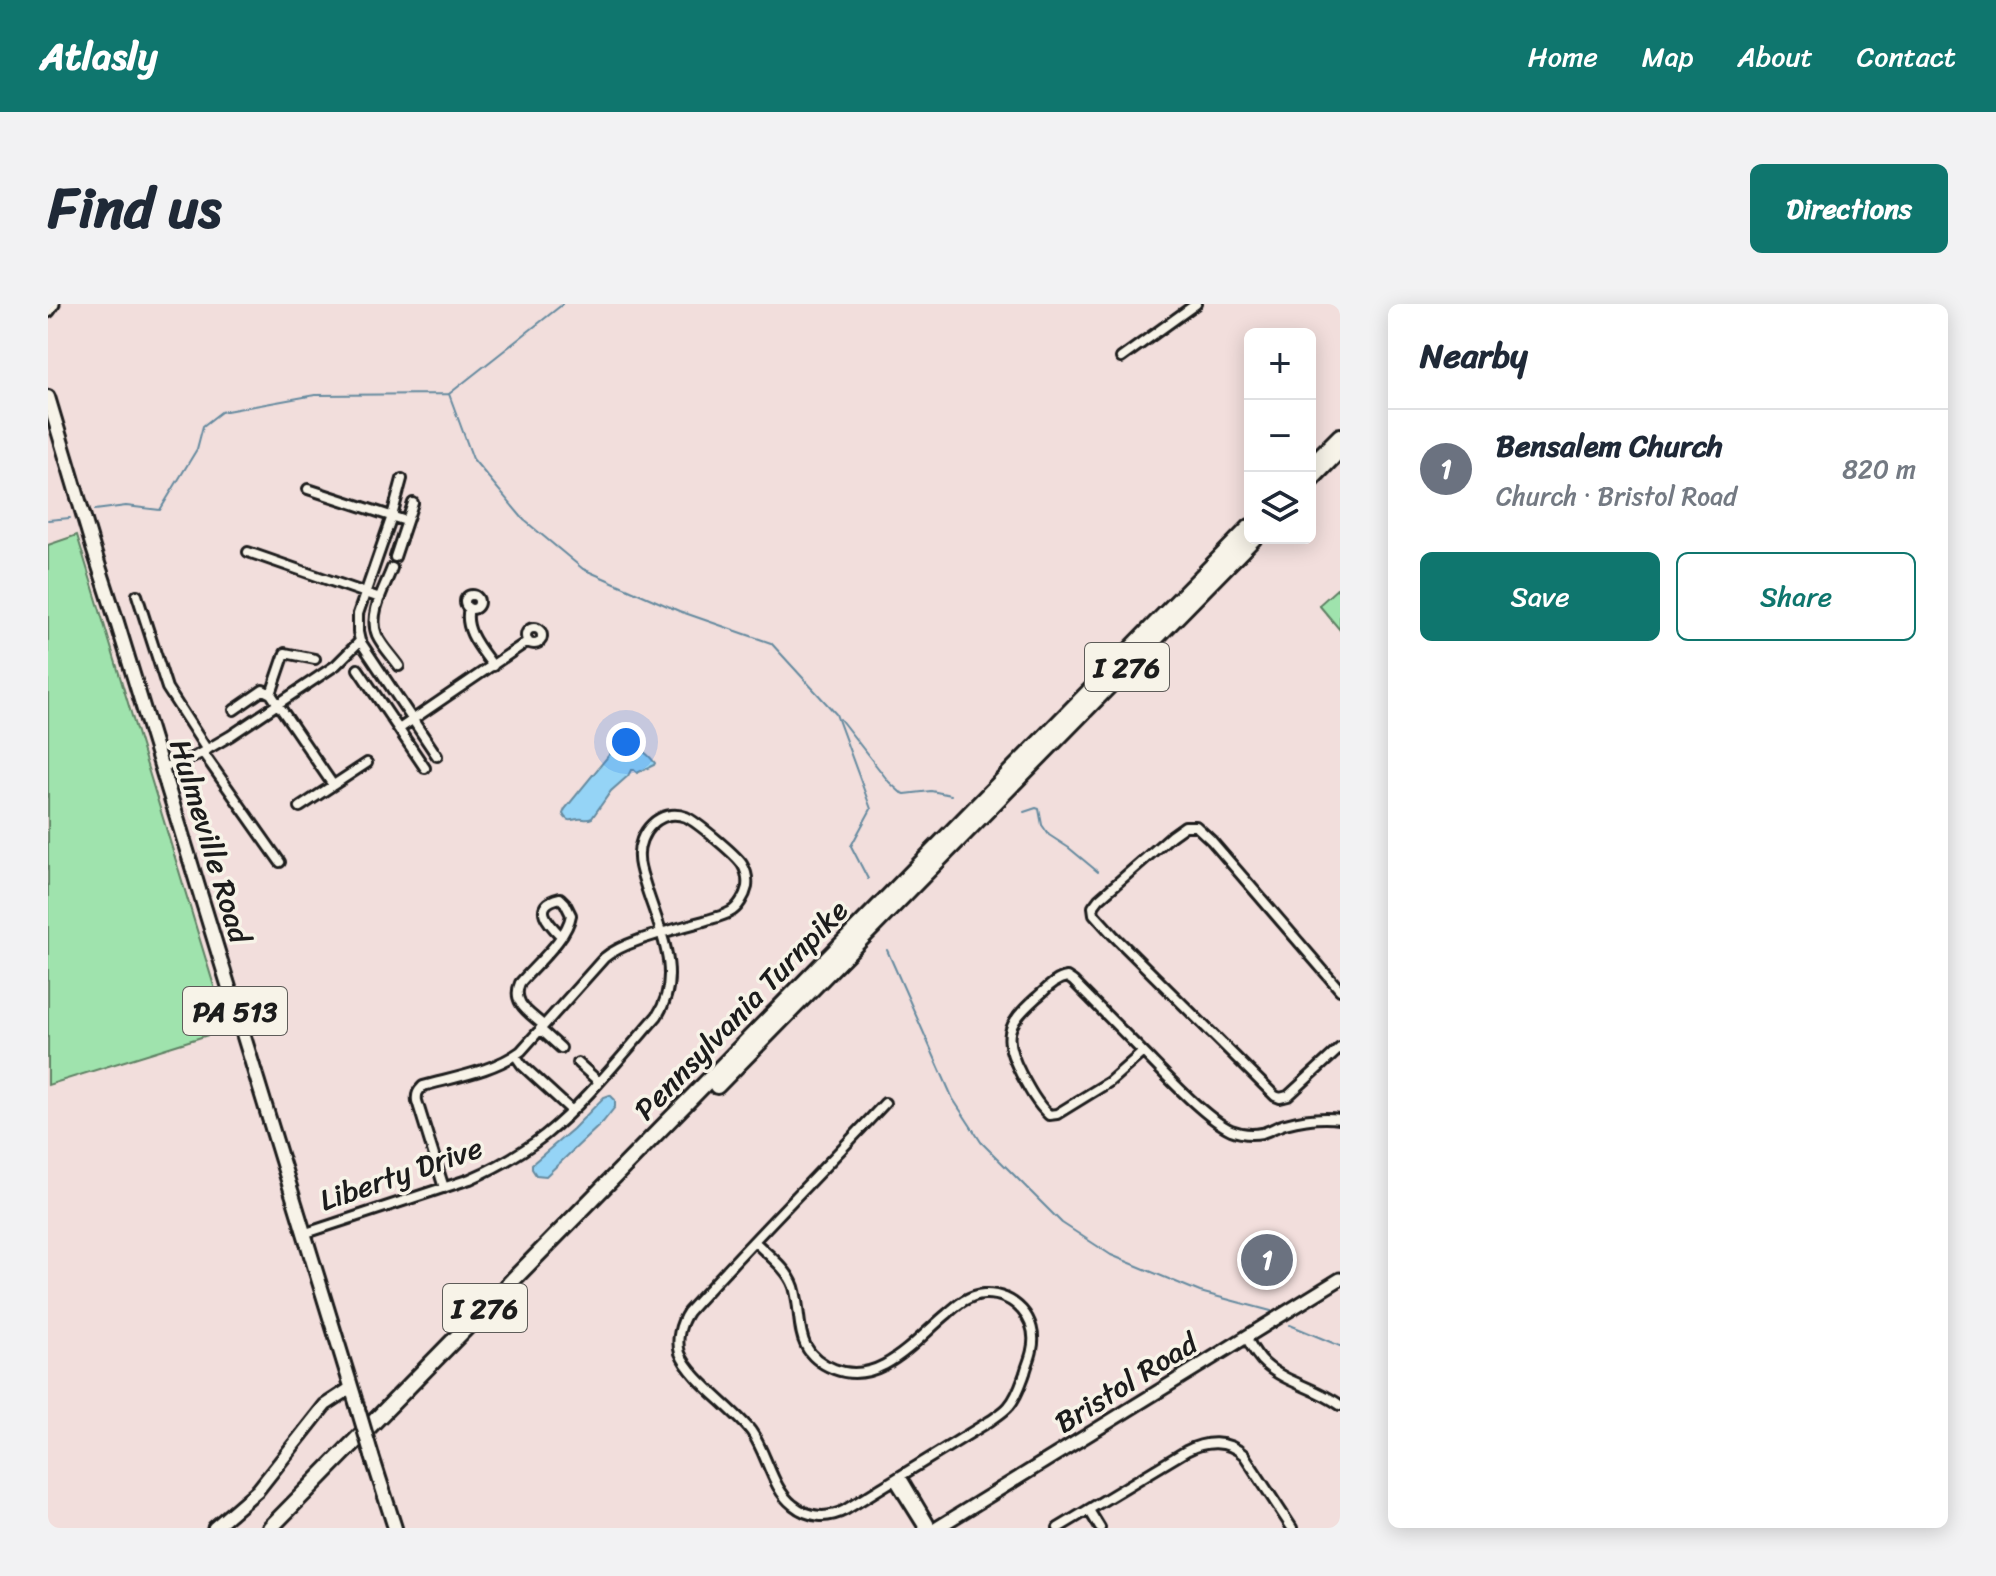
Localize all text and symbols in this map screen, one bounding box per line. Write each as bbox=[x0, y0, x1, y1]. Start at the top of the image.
text: Atlasly bbox=[40, 23, 158, 90]
text: Home bbox=[1528, 32, 1598, 81]
text: Map bbox=[1642, 32, 1693, 81]
text: About bbox=[1737, 32, 1813, 81]
text: Contact bbox=[1857, 32, 1956, 81]
text: Find us bbox=[48, 159, 221, 258]
button: Directions bbox=[1750, 164, 1948, 253]
text: Nearby bbox=[1420, 326, 1528, 386]
map controls bbox=[1244, 328, 1316, 544]
button: + bbox=[1244, 328, 1316, 400]
button: − bbox=[1244, 400, 1316, 472]
text: Bensalem Church bbox=[1496, 419, 1723, 473]
text: 1 bbox=[1440, 446, 1452, 492]
text: 820 m bbox=[1842, 446, 1916, 492]
button: layers bbox=[1244, 472, 1316, 544]
text: Church · Bristol Road bbox=[1496, 473, 1737, 519]
button: Save bbox=[1420, 552, 1660, 641]
button: Share bbox=[1676, 552, 1916, 641]
road number: I 276 bbox=[1085, 643, 1169, 691]
your location bbox=[606, 722, 646, 762]
street label: Hulmeville Road bbox=[153, 732, 267, 952]
street label: Pennsylvania Turnpike bbox=[620, 886, 862, 1134]
road number: PA 513 bbox=[183, 987, 287, 1035]
street label: Liberty Drive bbox=[312, 1121, 490, 1227]
pin: 1 bbox=[1241, 1230, 1293, 1290]
road number: I 276 bbox=[443, 1284, 527, 1332]
street label: Bristol Road bbox=[1043, 1316, 1210, 1449]

